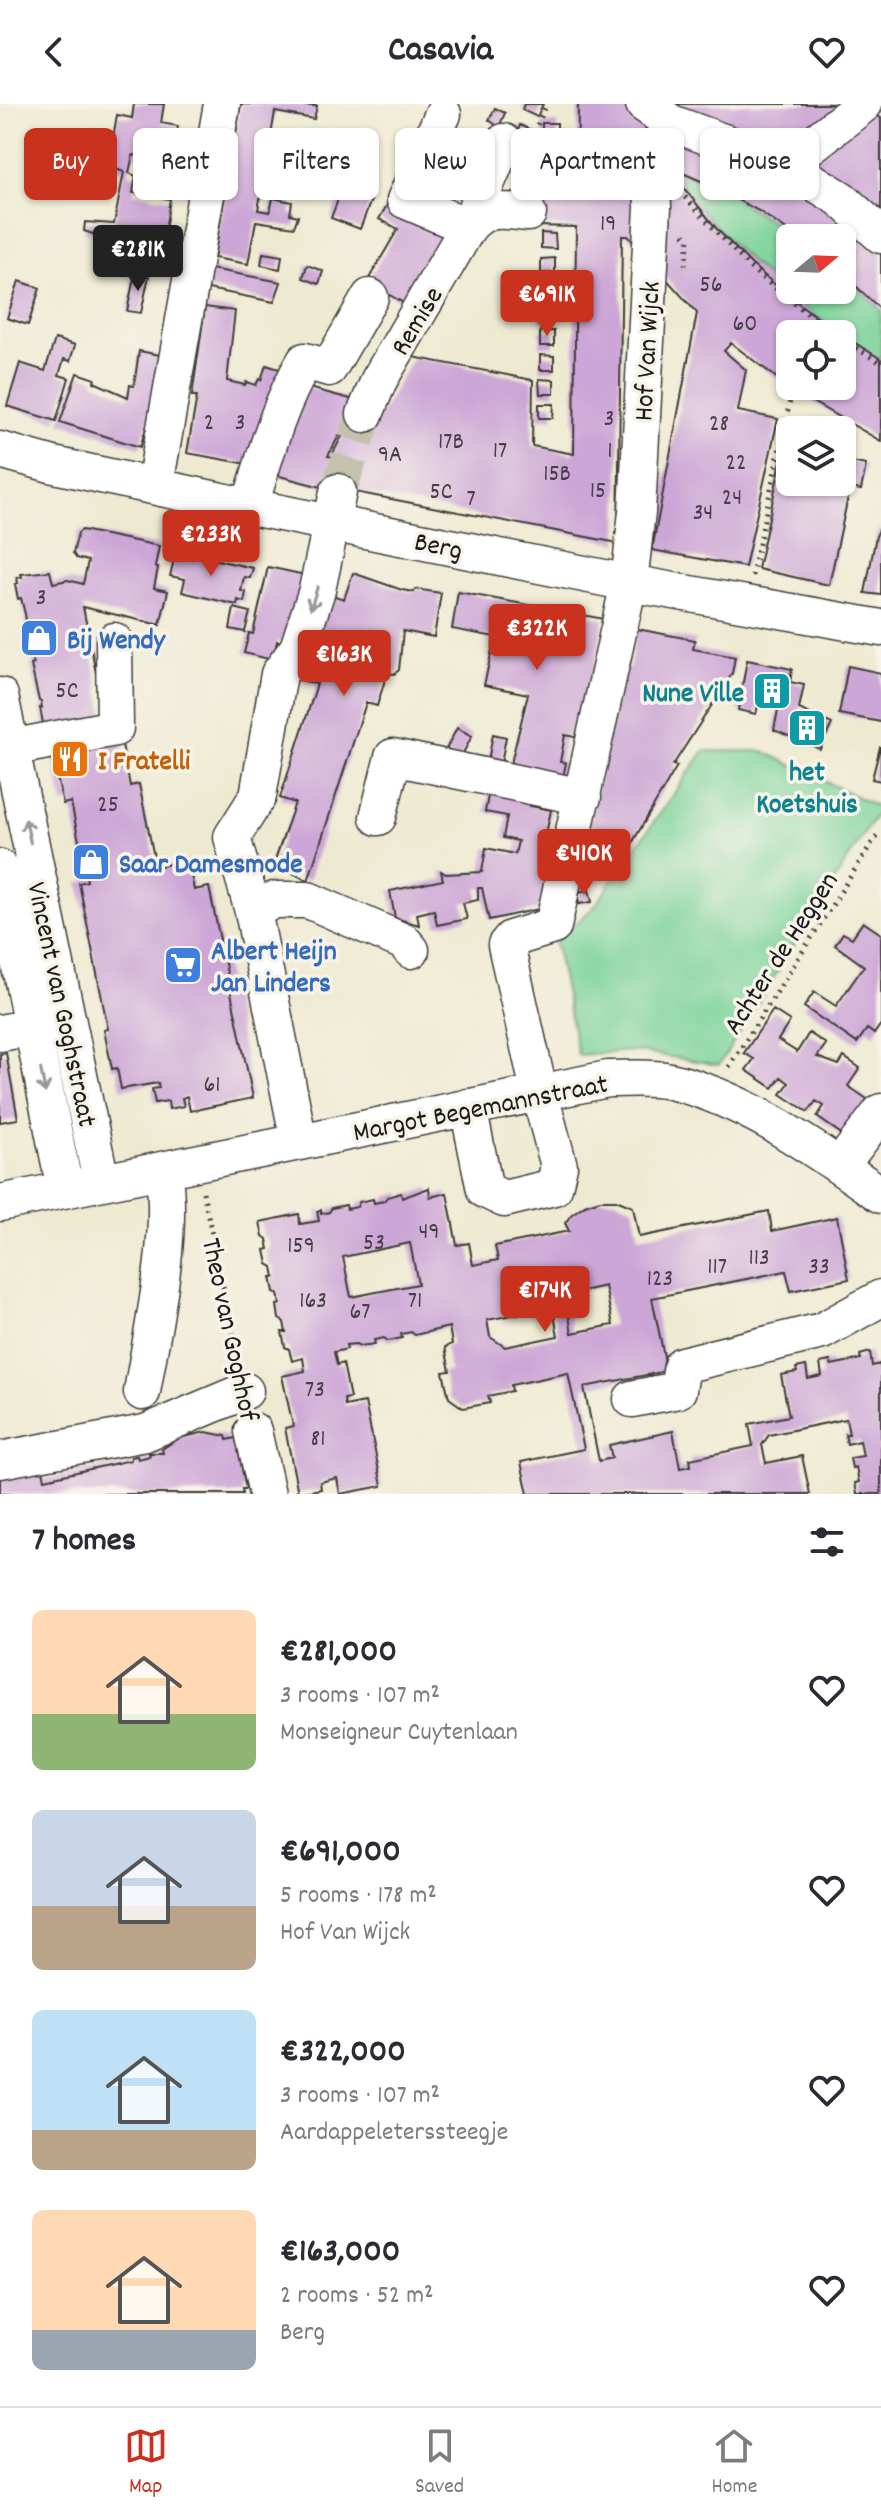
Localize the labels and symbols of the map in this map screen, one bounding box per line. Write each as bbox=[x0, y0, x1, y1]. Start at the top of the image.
house number: 19 bbox=[600, 208, 616, 242]
north arrow bbox=[776, 224, 856, 304]
pin: €281K bbox=[82, 225, 194, 293]
house number: 56 bbox=[700, 269, 722, 303]
pin: €691K bbox=[491, 270, 603, 338]
street label: Remise bbox=[383, 280, 456, 365]
street label: Hof Van Wijck bbox=[626, 280, 674, 422]
house number: 60 bbox=[733, 308, 757, 342]
house number: 3 bbox=[604, 403, 614, 437]
house number: 2 bbox=[204, 407, 214, 441]
house number: 3 bbox=[235, 407, 245, 441]
house number: 28 bbox=[709, 408, 729, 442]
house number: 17B bbox=[438, 426, 464, 460]
house number: 17 bbox=[493, 435, 507, 469]
house number: 1 bbox=[607, 435, 613, 469]
house number: 9A bbox=[378, 439, 402, 473]
house number: 22 bbox=[726, 447, 746, 481]
house number: 15B bbox=[543, 458, 571, 492]
house number: 15 bbox=[590, 475, 606, 509]
house number: 5C bbox=[430, 476, 453, 510]
house number: 24 bbox=[722, 482, 742, 516]
house number: 7 bbox=[466, 483, 476, 517]
house number: 34 bbox=[693, 497, 713, 531]
pin: €233K bbox=[155, 510, 267, 578]
street label: Berg bbox=[410, 524, 466, 573]
house number: 3 bbox=[36, 582, 46, 616]
one-way arrow bbox=[306, 584, 321, 610]
pin: €322K bbox=[481, 604, 593, 672]
shop icon: Bij Wendy bbox=[18, 617, 60, 659]
place label: Bij Wendy bbox=[67, 623, 167, 663]
pin: €163K bbox=[288, 630, 400, 698]
building icon: Nune Ville bbox=[751, 670, 793, 712]
house number: 5C bbox=[56, 675, 79, 709]
place label: Nune Ville bbox=[642, 676, 744, 716]
building icon: het Koetshuis bbox=[786, 707, 828, 749]
restaurant icon: I Fratelli bbox=[49, 738, 91, 780]
place label: I Fratelli bbox=[98, 744, 190, 784]
place label: het Koetshuis bbox=[756, 755, 858, 827]
house number: 25 bbox=[97, 789, 119, 823]
one-way arrow bbox=[20, 819, 35, 844]
pin: €410K bbox=[528, 829, 640, 897]
shop icon: Saar Damesmode bbox=[70, 841, 112, 883]
place label: Saar Damesmode bbox=[119, 847, 303, 887]
street label: Achter de Heggen bbox=[715, 865, 851, 1044]
street label: Vincent van Goghstraat bbox=[14, 879, 105, 1131]
place label: Albert Heijn Jan Linders bbox=[211, 934, 337, 1006]
supermarket icon: Albert Heijn Jan Linders bbox=[162, 944, 204, 986]
street label: Margot Begemannstraat bbox=[350, 1067, 612, 1155]
one-way arrow bbox=[37, 1068, 52, 1093]
house number: 61 bbox=[203, 1069, 221, 1103]
house number: 49 bbox=[419, 1216, 439, 1250]
house number: 53 bbox=[363, 1227, 385, 1261]
house number: 159 bbox=[287, 1230, 315, 1264]
street label: Theo van Goghhof bbox=[188, 1235, 266, 1426]
house number: 113 bbox=[748, 1242, 770, 1276]
house number: 117 bbox=[707, 1251, 727, 1285]
house number: 33 bbox=[808, 1251, 830, 1285]
house number: 123 bbox=[647, 1263, 673, 1297]
pin: €174K bbox=[489, 1266, 601, 1334]
house number: 163 bbox=[299, 1285, 327, 1319]
house number: 71 bbox=[408, 1285, 422, 1319]
house number: 67 bbox=[350, 1296, 370, 1330]
house number: 73 bbox=[305, 1374, 325, 1408]
house number: 81 bbox=[311, 1423, 325, 1457]

